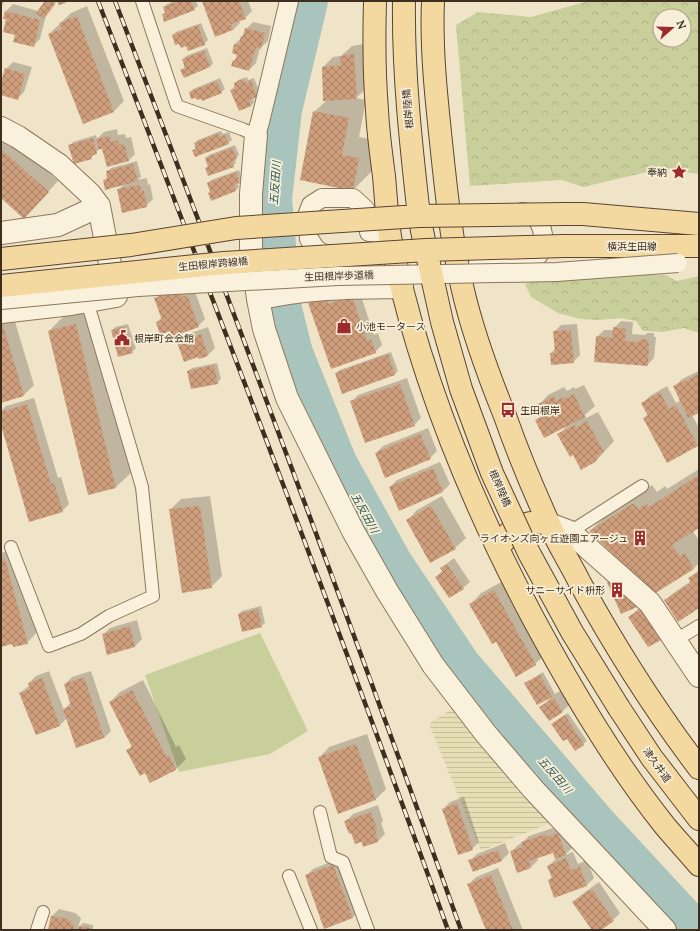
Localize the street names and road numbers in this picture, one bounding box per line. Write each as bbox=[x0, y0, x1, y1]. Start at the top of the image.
street label: 根岸陸橋 bbox=[400, 89, 416, 129]
street label: 横浜生田線 bbox=[607, 240, 657, 253]
street label: 生田根岸跨線橋 bbox=[178, 254, 248, 274]
street label: 生田根岸歩道橋 bbox=[304, 268, 374, 284]
street label: 根岸陸橋 bbox=[486, 467, 514, 509]
street label: 津久井道 bbox=[640, 745, 674, 785]

